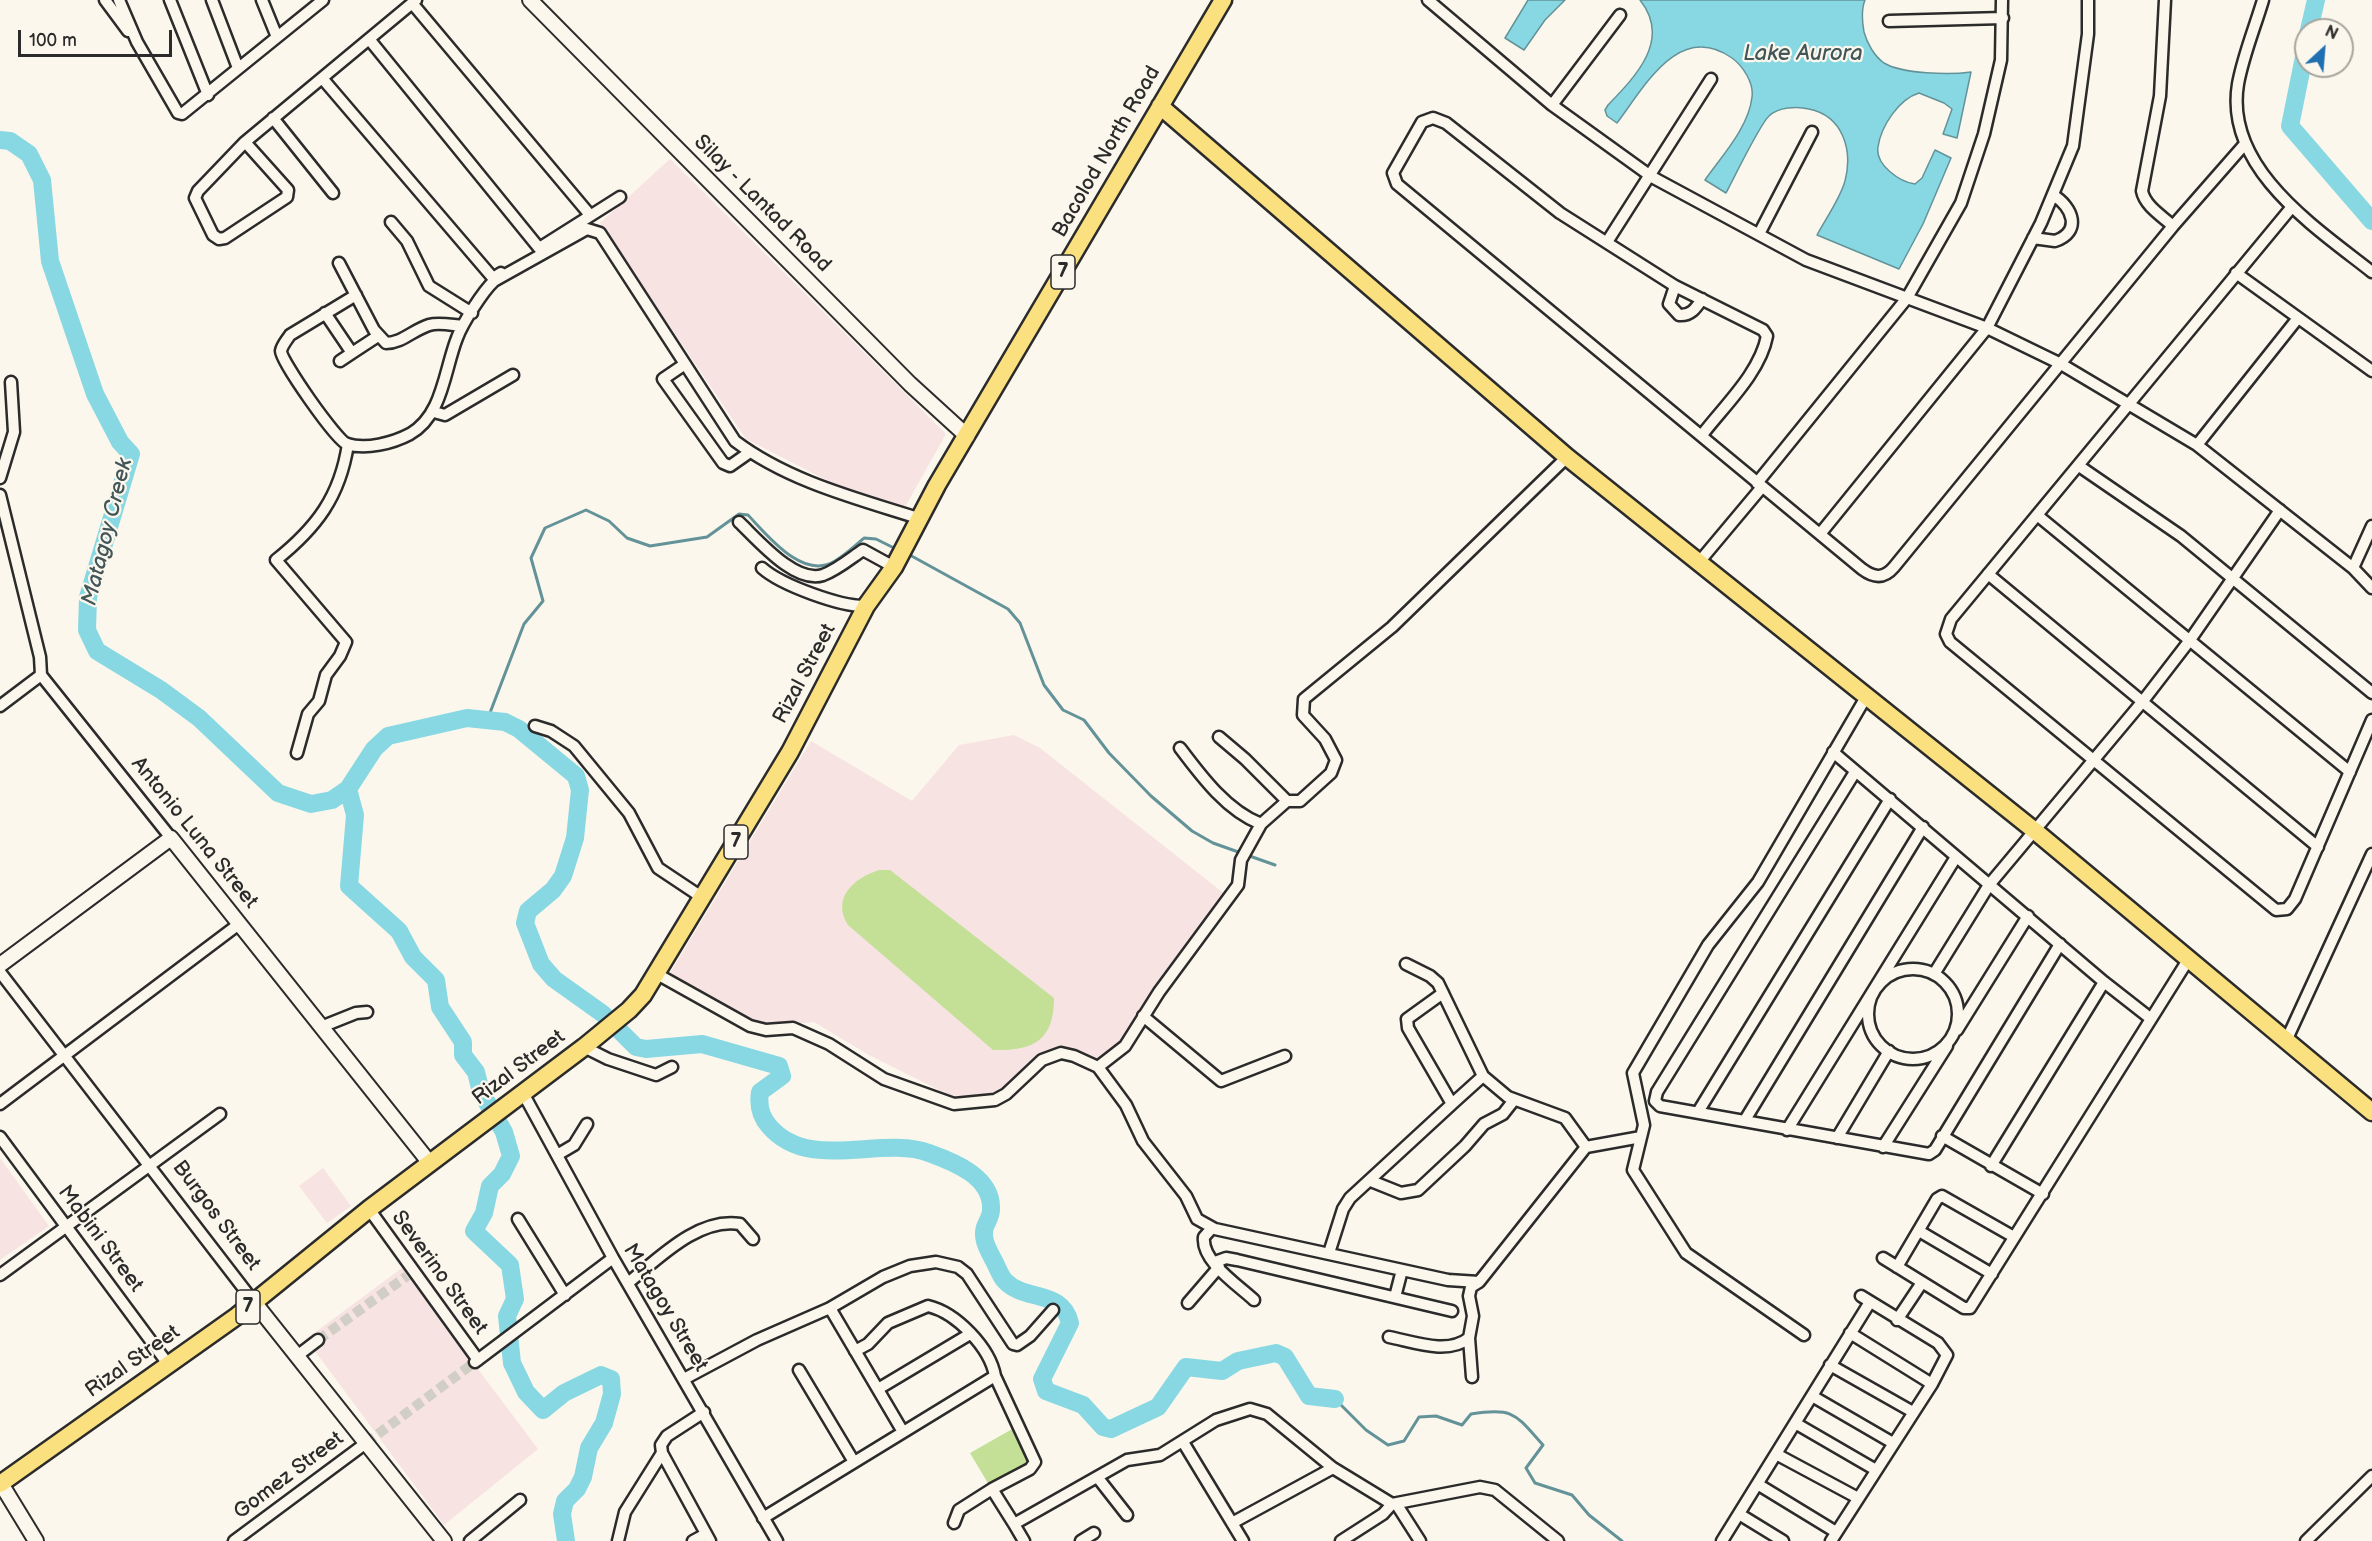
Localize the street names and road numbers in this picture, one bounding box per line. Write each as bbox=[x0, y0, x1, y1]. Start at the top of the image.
street label: Bacolod North Road bbox=[1048, 62, 1166, 242]
street label: Silay - Lantad Road bbox=[688, 130, 836, 278]
road number: 7 bbox=[1051, 255, 1075, 289]
street label: Rizal Street bbox=[768, 620, 842, 728]
street label: Antonio Luna Street bbox=[125, 752, 263, 914]
road number: 7 bbox=[724, 825, 748, 859]
street label: Rizal Street bbox=[468, 1025, 570, 1111]
street label: Burgos Street bbox=[166, 1156, 266, 1276]
street label: Mabini Street bbox=[52, 1181, 148, 1297]
street label: Severino Street bbox=[386, 1206, 492, 1340]
street label: Matagoy Street bbox=[617, 1240, 713, 1376]
road number: 7 bbox=[236, 1290, 260, 1324]
street label: Rizal Street bbox=[81, 1320, 185, 1404]
street label: Gomez Street bbox=[229, 1427, 349, 1525]

